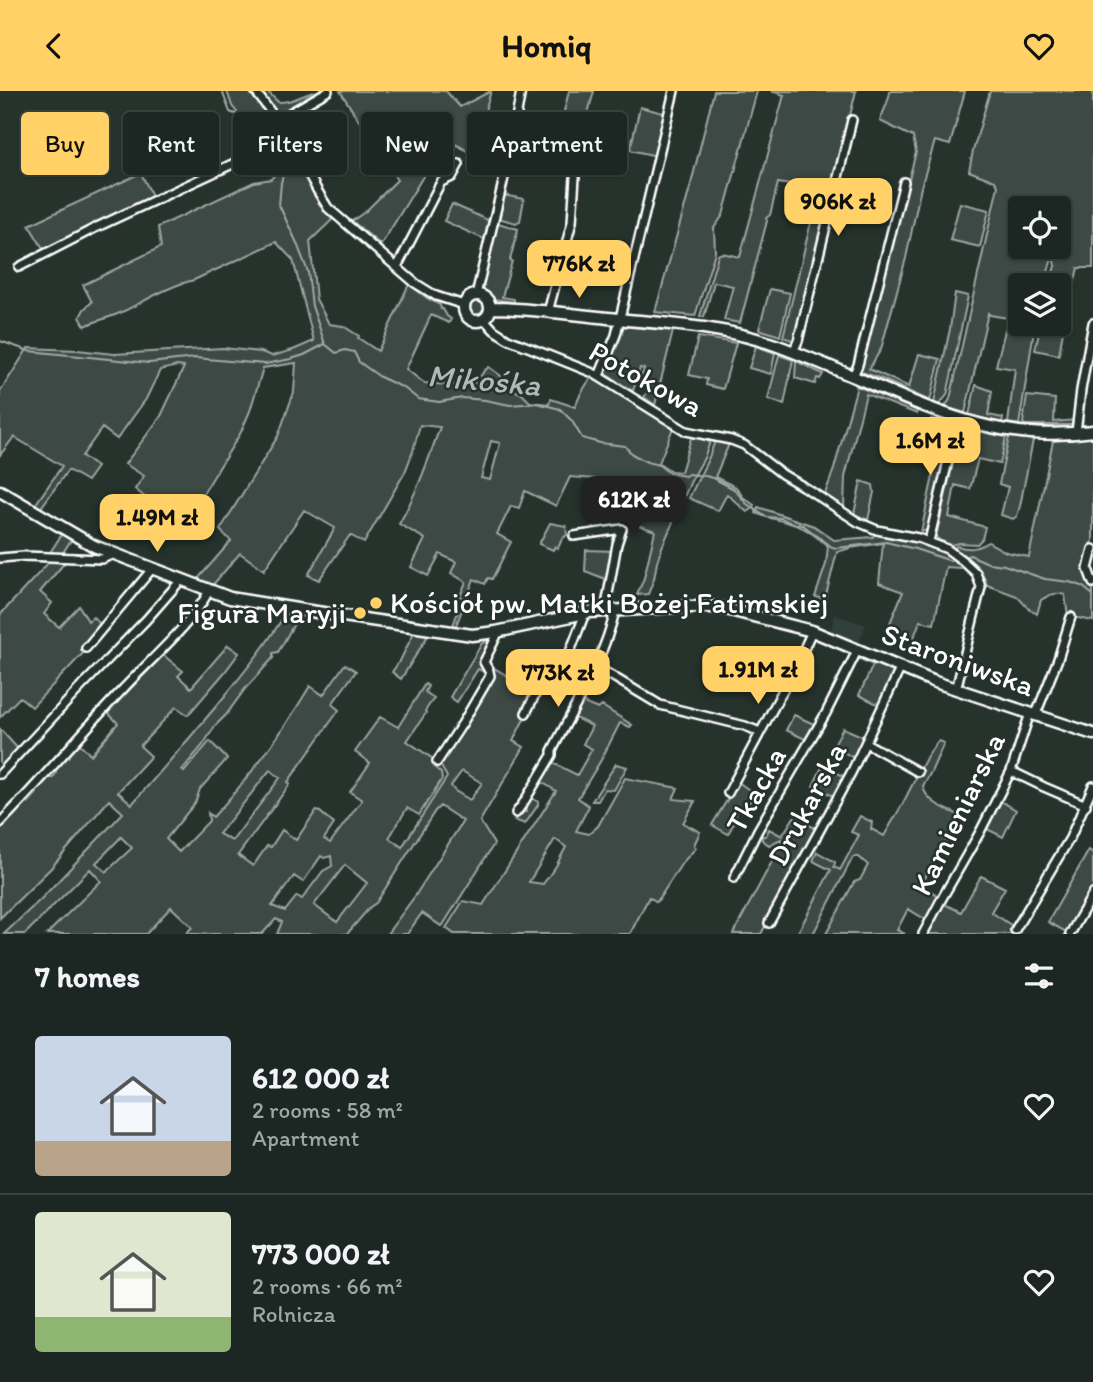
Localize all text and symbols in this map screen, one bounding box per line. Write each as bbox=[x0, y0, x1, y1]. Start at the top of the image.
icon: back bbox=[35, 27, 73, 65]
text: Homiq bbox=[502, 27, 591, 65]
icon: heart bbox=[1020, 27, 1058, 65]
chip: Buy bbox=[21, 112, 109, 175]
chip: Rent bbox=[123, 112, 219, 175]
chip: Filters bbox=[233, 112, 347, 175]
chip: New bbox=[361, 112, 453, 175]
chip: Apartment bbox=[467, 112, 627, 175]
pin: 906K zł bbox=[773, 179, 903, 238]
text: 906K zł bbox=[800, 187, 876, 215]
map controls bbox=[1008, 196, 1071, 336]
button: locate bbox=[1008, 196, 1071, 259]
pin: 776K zł bbox=[514, 241, 644, 300]
text: 776K zł bbox=[543, 249, 615, 277]
button: layers bbox=[1008, 273, 1071, 336]
street label: Potokowa bbox=[583, 332, 710, 425]
water label: Mikośka bbox=[426, 356, 542, 404]
pin: 1.6M zł bbox=[865, 417, 995, 477]
text: 1.6M zł bbox=[895, 426, 965, 454]
pin: 612K zł bbox=[569, 477, 699, 536]
text: 612K zł bbox=[598, 485, 670, 513]
pin: 1.49M zł bbox=[85, 495, 229, 554]
text: 1.49M zł bbox=[116, 503, 198, 531]
place label: Kościół pw. Matki Bożej Fatimskiej bbox=[390, 584, 828, 621]
place label: Figura Maryji bbox=[177, 594, 346, 631]
marker: Kościół pw. Matki Bożej Fatimskiej bbox=[368, 595, 384, 611]
marker: Figura Maryji bbox=[352, 605, 368, 621]
street label: Staroniwska bbox=[877, 615, 1040, 704]
pin: 1.91M zł bbox=[686, 647, 830, 706]
pin: 773K zł bbox=[493, 649, 623, 709]
text: 1.91M zł bbox=[718, 655, 798, 683]
text: 773K zł bbox=[522, 658, 594, 686]
street label: Kamieniarska bbox=[902, 726, 1013, 901]
street label: Drukarska bbox=[759, 735, 855, 872]
street label: Tkacka bbox=[717, 740, 794, 839]
icon: filters bbox=[1020, 957, 1058, 995]
text: 7 homes bbox=[35, 958, 140, 995]
text: 612 000 zł bbox=[252, 1059, 389, 1096]
icon: home bbox=[91, 1064, 175, 1148]
icon: heart bbox=[1020, 1087, 1058, 1125]
text: 2 rooms · 58 m² bbox=[252, 1096, 403, 1124]
text: Apartment bbox=[252, 1124, 359, 1152]
text: 773 000 zł bbox=[252, 1235, 390, 1272]
icon: home bbox=[91, 1240, 175, 1324]
icon: heart bbox=[1020, 1263, 1058, 1301]
text: 2 rooms · 66 m² bbox=[252, 1272, 403, 1300]
text: Rolnicza bbox=[252, 1300, 336, 1328]

